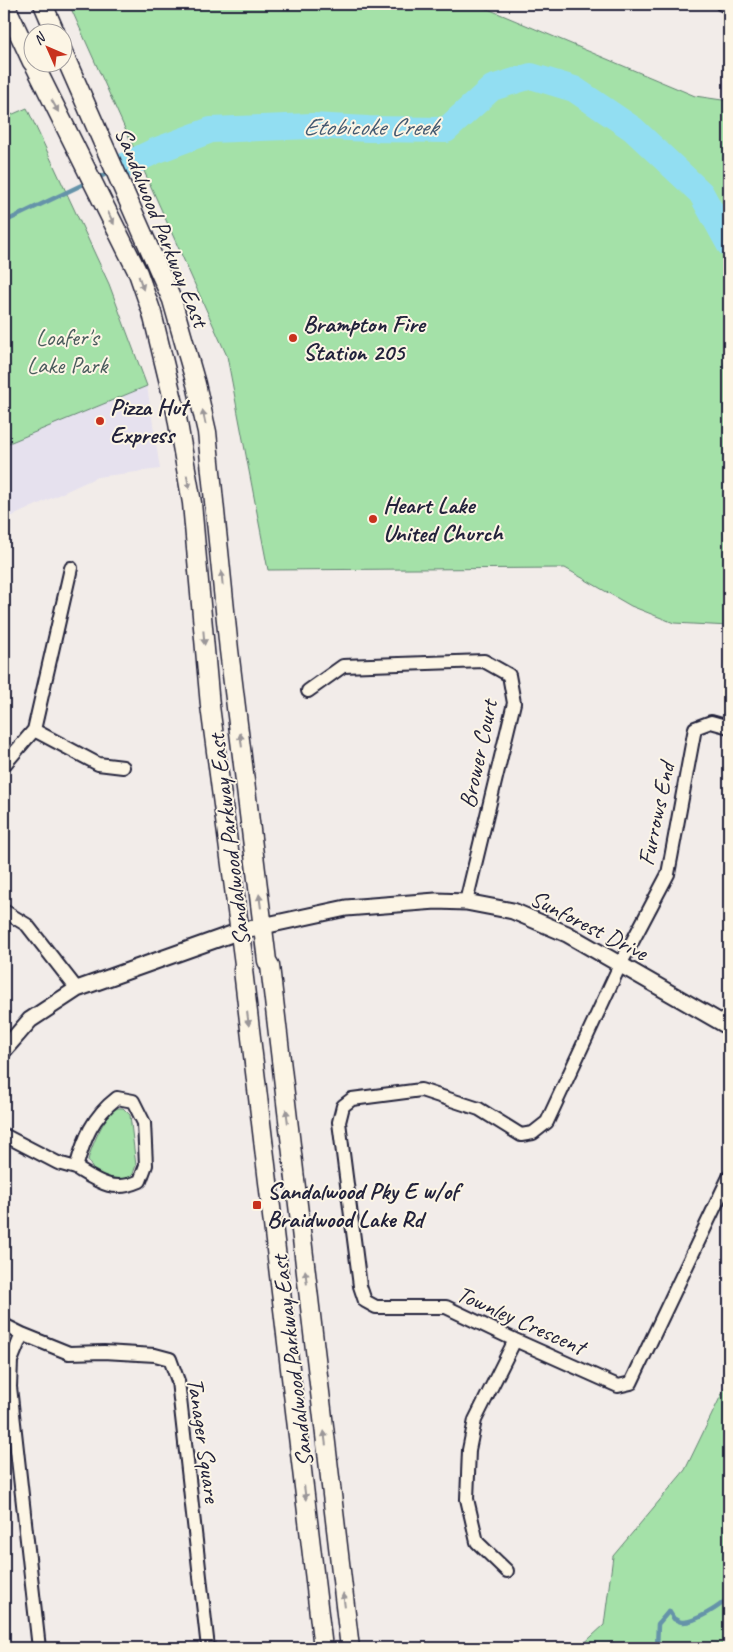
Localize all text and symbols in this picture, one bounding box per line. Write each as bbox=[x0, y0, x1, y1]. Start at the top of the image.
north arrow bbox=[22, 22, 72, 72]
text: N bbox=[30, 28, 50, 48]
one-way arrow bbox=[50, 99, 59, 113]
water label: Etobicoke Creek bbox=[303, 111, 442, 143]
street label: Sandalwood Parkway East bbox=[108, 123, 217, 333]
one-way arrow bbox=[107, 211, 115, 225]
one-way arrow bbox=[138, 276, 146, 291]
place label: Brampton Fire Station 205 bbox=[303, 309, 427, 367]
park label: Loafer's Lake Park bbox=[27, 322, 109, 380]
marker: Brampton Fire Station 205 bbox=[287, 332, 299, 344]
place label: Pizza Hut Express bbox=[110, 392, 192, 450]
one-way arrow bbox=[199, 408, 207, 424]
marker: Pizza Hut Express bbox=[94, 415, 106, 427]
one-way arrow bbox=[185, 474, 193, 490]
place label: Heart Lake United Church bbox=[383, 490, 504, 548]
marker: Heart Lake United Church bbox=[367, 513, 379, 525]
one-way arrow bbox=[218, 570, 226, 586]
one-way arrow bbox=[200, 630, 208, 646]
street label: Brower Court bbox=[452, 695, 504, 811]
street label: Sandalwood Parkway East bbox=[201, 730, 257, 948]
one-way arrow bbox=[237, 731, 245, 747]
street label: Furrows End bbox=[630, 756, 682, 868]
street label: Sunforest Drive bbox=[525, 883, 655, 968]
one-way arrow bbox=[256, 893, 264, 909]
one-way arrow bbox=[244, 1011, 252, 1027]
one-way arrow bbox=[283, 1107, 291, 1123]
place label: Sandalwood Pky E w/of Braidwood Lake Rd bbox=[267, 1176, 464, 1234]
marker: Sandalwood Pky E w/of Braidwood Lake Rd bbox=[251, 1199, 263, 1211]
street label: Sandalwood Parkway East bbox=[264, 1251, 320, 1469]
one-way arrow bbox=[302, 1269, 310, 1285]
street label: Townley Crescent bbox=[452, 1278, 593, 1363]
street label: Tanager Square bbox=[180, 1376, 228, 1506]
one-way arrow bbox=[321, 1430, 329, 1446]
one-way arrow bbox=[301, 1485, 309, 1501]
one-way arrow bbox=[340, 1592, 348, 1608]

